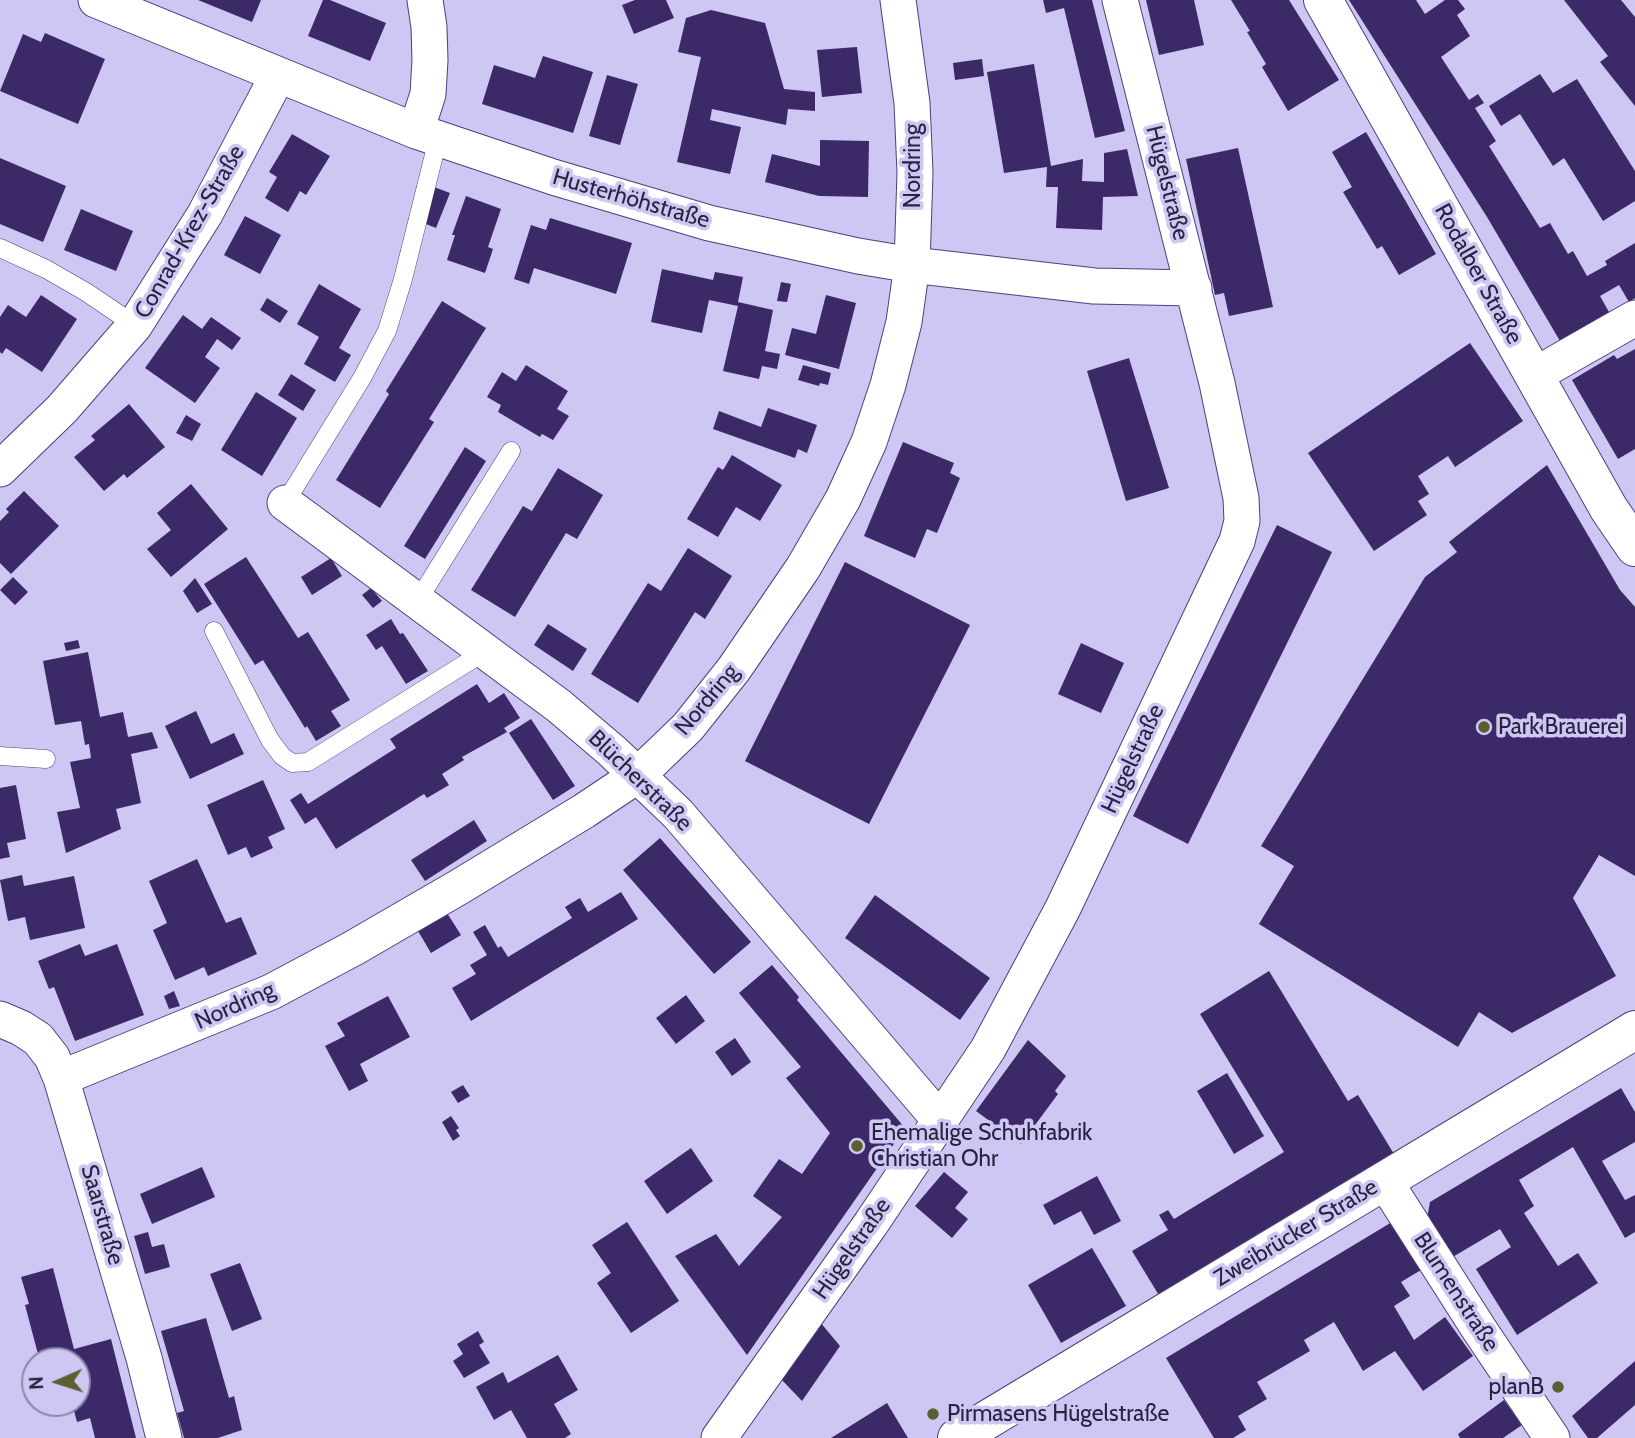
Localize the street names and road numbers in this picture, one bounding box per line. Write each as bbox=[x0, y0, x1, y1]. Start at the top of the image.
street label: Hügelstraße bbox=[1139, 123, 1195, 243]
street label: Nordring bbox=[899, 124, 927, 208]
street label: Conrad-Krez-Straße bbox=[129, 140, 251, 324]
street label: Husterhöhstraße bbox=[549, 163, 713, 235]
street label: Rodalber Straße bbox=[1428, 199, 1528, 349]
street label: Nordring bbox=[669, 659, 745, 741]
street label: Hügelstraße bbox=[1096, 700, 1170, 818]
street label: Blücherstraße bbox=[582, 725, 698, 837]
street label: Nordring bbox=[191, 976, 279, 1036]
street label: Saarstraße bbox=[75, 1162, 129, 1268]
street label: Zweibrücker Straße bbox=[1209, 1173, 1383, 1293]
street label: Hügelstraße bbox=[807, 1193, 897, 1305]
street label: Blumenstraße bbox=[1407, 1227, 1505, 1357]

